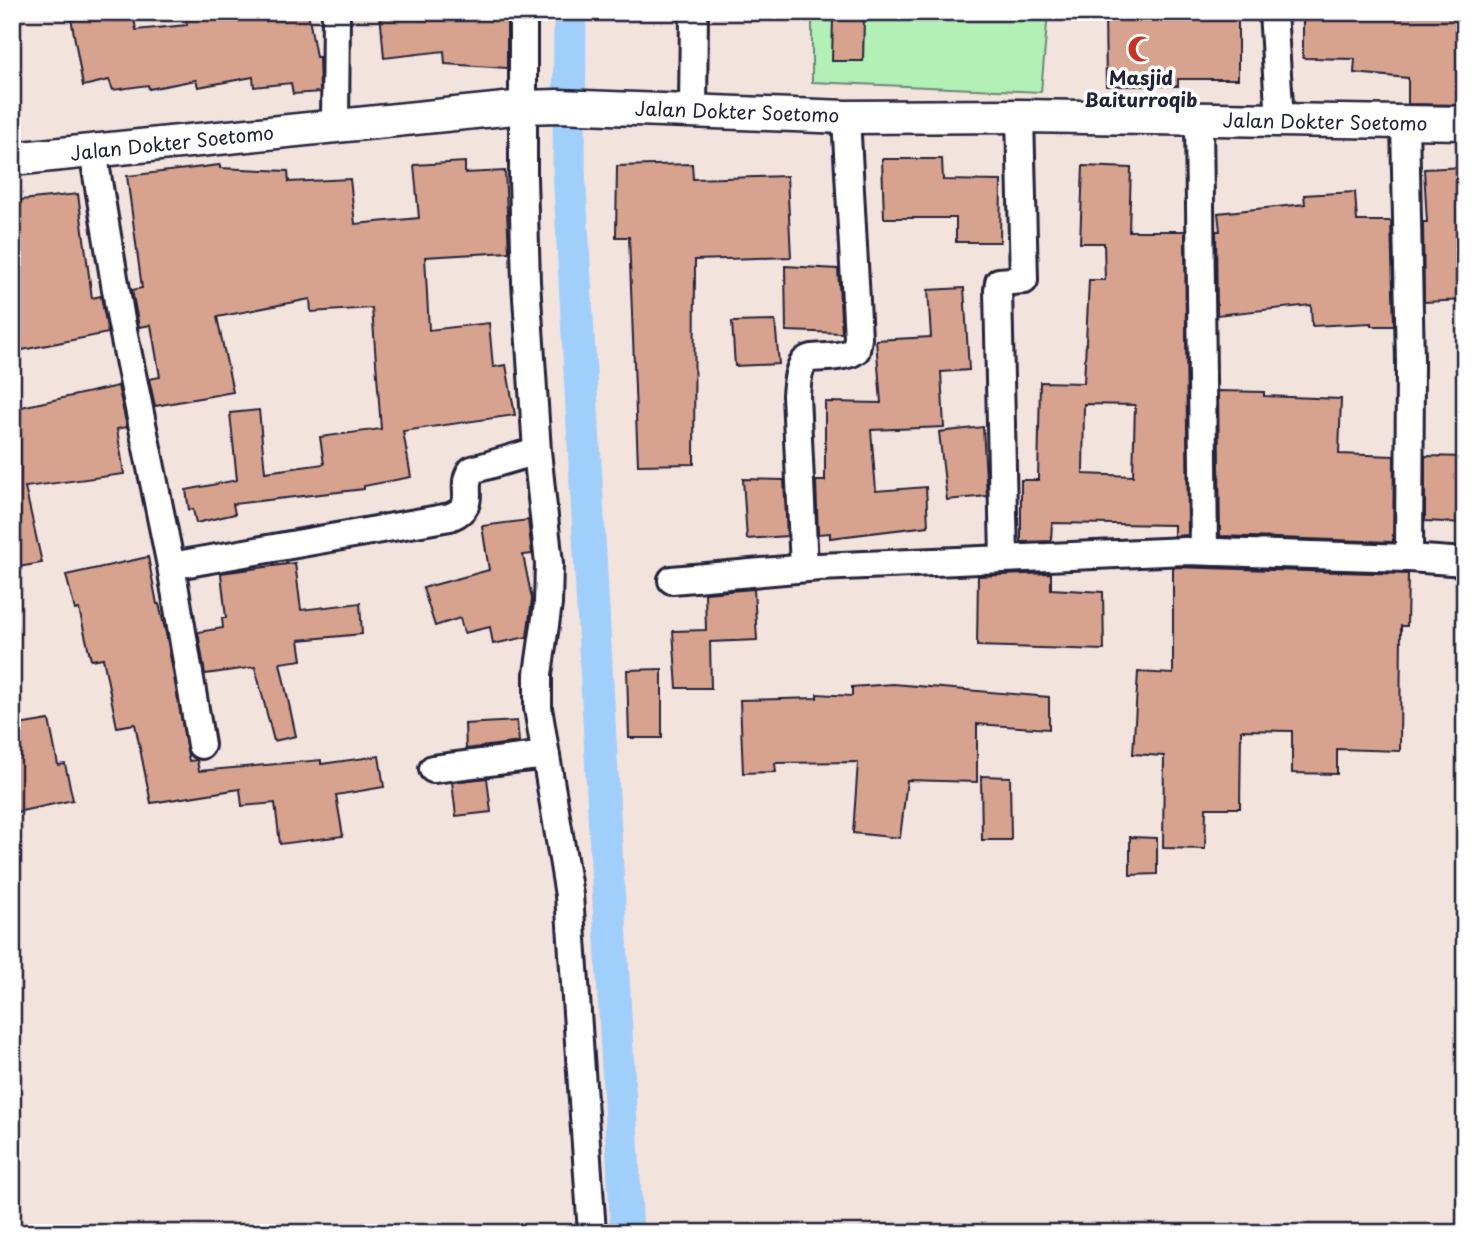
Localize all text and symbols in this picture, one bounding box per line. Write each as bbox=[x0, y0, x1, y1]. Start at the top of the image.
mosque icon: Masjid Baiturroqib bbox=[1126, 34, 1156, 64]
place label: Masjid Baiturroqib bbox=[1085, 63, 1197, 113]
street label: Jalan Dokter Soetomo bbox=[634, 93, 840, 129]
street label: Jalan Dokter Soetomo bbox=[1223, 105, 1428, 137]
street label: Jalan Dokter Soetomo bbox=[69, 117, 275, 167]

